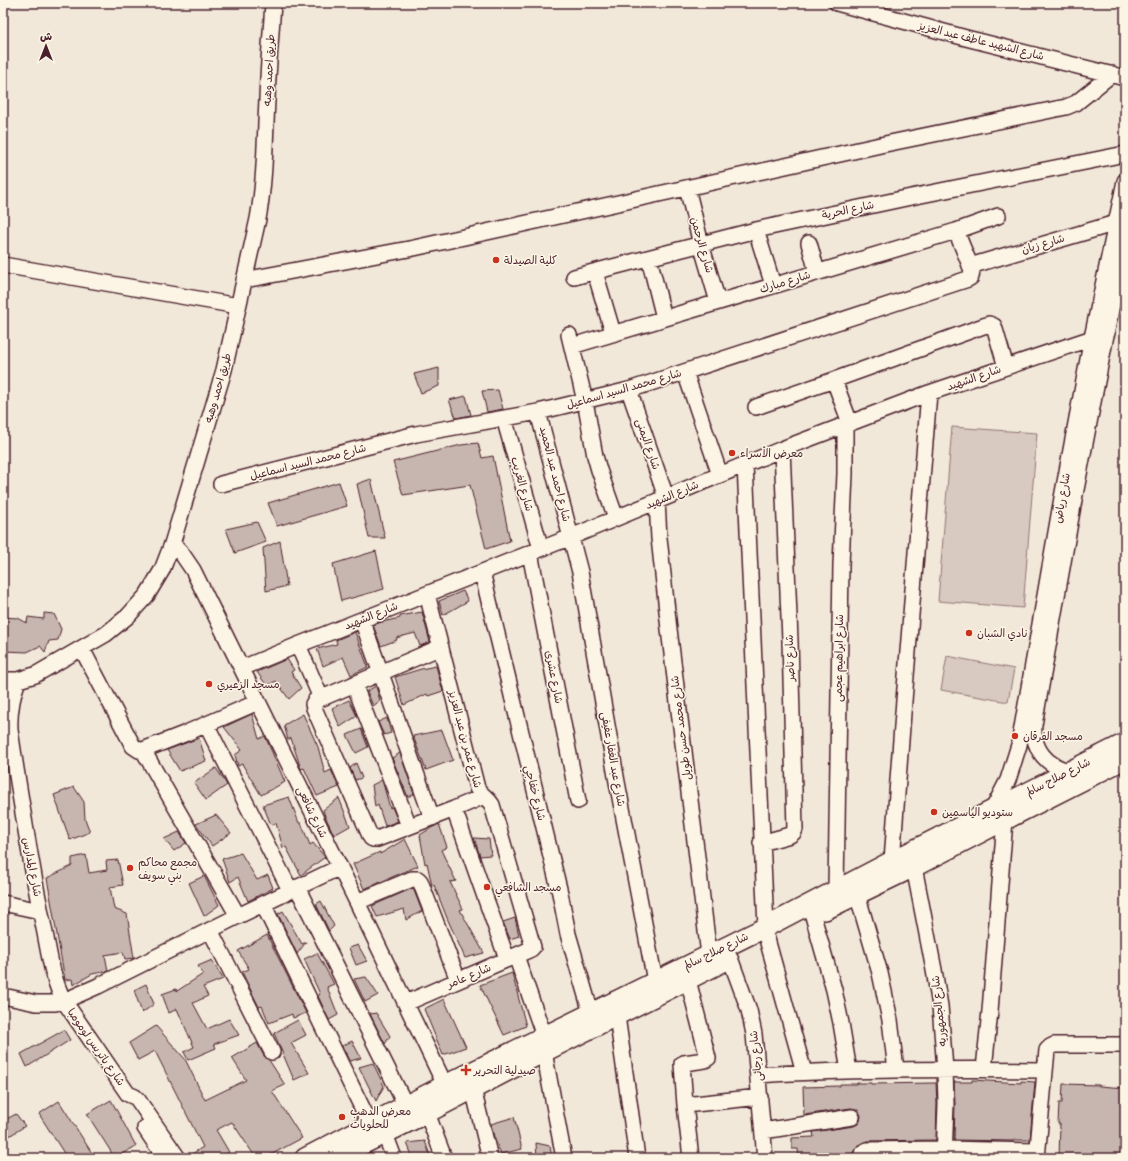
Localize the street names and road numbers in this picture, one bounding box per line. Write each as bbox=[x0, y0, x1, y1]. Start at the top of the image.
street label: شارع الشهيد عاطف عبد العزيز bbox=[915, 19, 1045, 65]
street label: طريق احمد وهبه bbox=[261, 34, 278, 106]
street label: شارع الحرية bbox=[821, 198, 876, 224]
street label: شارع الرحمن bbox=[686, 216, 716, 275]
street label: شارع زيان bbox=[1020, 232, 1067, 258]
street label: شارع مبارك bbox=[758, 268, 813, 298]
street label: طريق احمد وهبه bbox=[202, 352, 235, 425]
street label: شارع الشهيد bbox=[945, 363, 1004, 395]
street label: شارع محمد السيد اسماعيل bbox=[565, 366, 684, 414]
street label: شارع اليمنى bbox=[631, 417, 663, 472]
street label: شارع احمد عبد الحميد bbox=[535, 425, 573, 523]
street label: شارع محمد السيد اسماعيل bbox=[249, 441, 368, 485]
street label: شارع الغريب bbox=[506, 455, 536, 513]
street label: شارع رياض bbox=[1051, 472, 1075, 525]
street label: شارع الشهيد bbox=[643, 478, 701, 514]
street label: شارع الشهيد bbox=[342, 599, 400, 634]
street label: شارع ابراهيم عجمى bbox=[832, 614, 848, 702]
street label: شارع ناصر bbox=[783, 634, 799, 683]
street label: شارع عشرى bbox=[541, 649, 566, 705]
street label: شارع محمد حسن طويل bbox=[668, 675, 696, 781]
street label: شارع عمر بن عبد العزيز bbox=[443, 688, 484, 790]
street label: شارع عبد الغفار عفيفى bbox=[596, 711, 628, 808]
street label: شارع صلاح سالم bbox=[1024, 755, 1093, 801]
street label: شارع خفاجي bbox=[518, 764, 548, 823]
street label: شارع شافعى bbox=[292, 784, 330, 841]
street label: شارع المدارس bbox=[18, 836, 44, 898]
street label: شارع صلاح سالم bbox=[681, 930, 751, 974]
street label: شارع عامر bbox=[444, 961, 494, 993]
street label: شارع الجمهوريه bbox=[929, 975, 951, 1047]
street label: شارع باتريس لومومبا bbox=[63, 1006, 128, 1089]
street label: شارع رجائى bbox=[747, 1030, 767, 1082]

